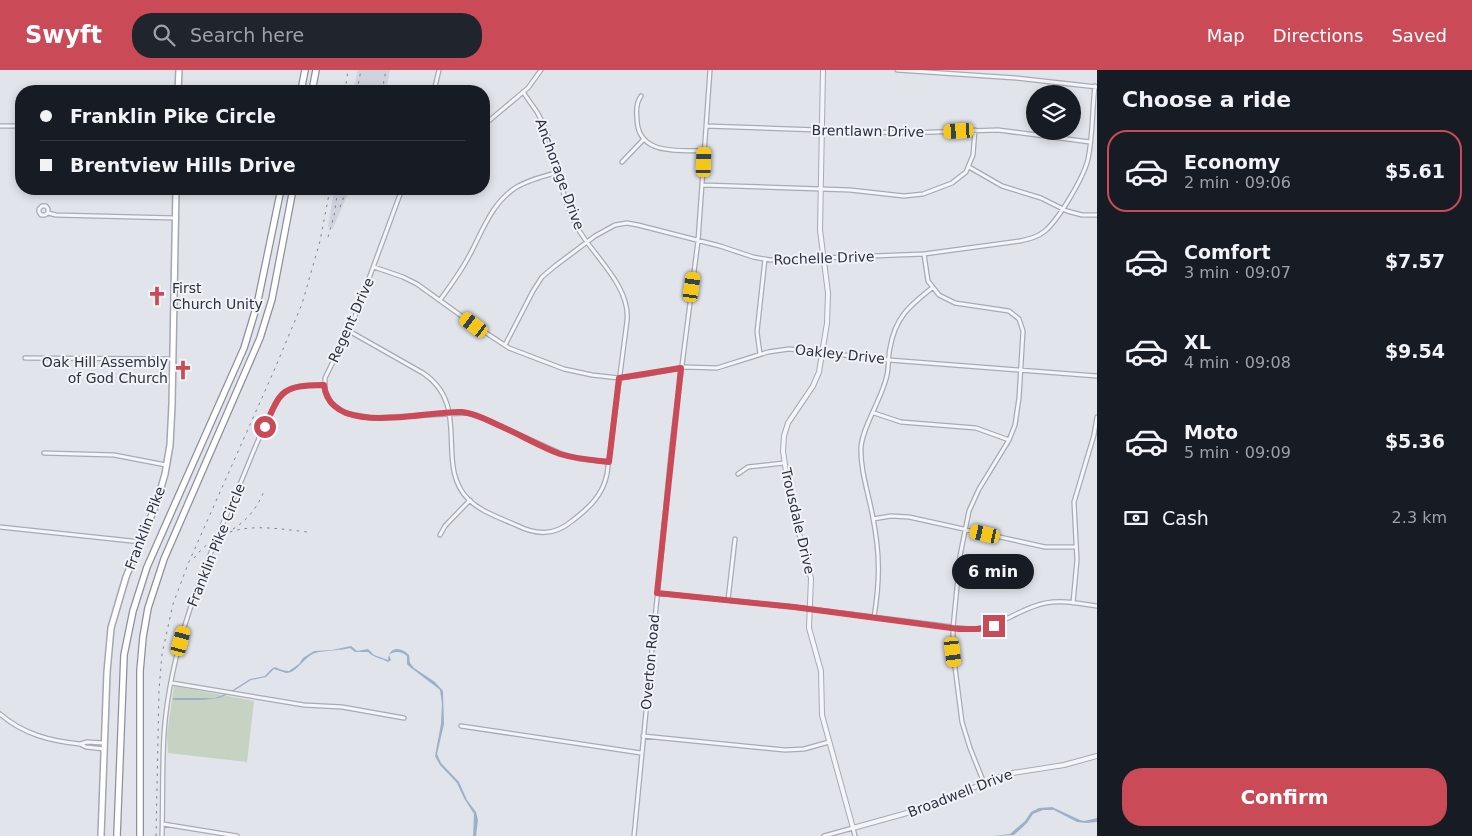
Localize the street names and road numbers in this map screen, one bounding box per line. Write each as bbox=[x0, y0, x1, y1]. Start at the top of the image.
street label: Anchorage Drive bbox=[532, 116, 588, 232]
street label: Brentlawn Drive bbox=[812, 122, 924, 140]
street label: Rochelle Drive bbox=[773, 248, 875, 268]
street label: Regent Drive bbox=[325, 275, 377, 365]
street label: Oakley Drive bbox=[794, 341, 886, 367]
street label: Trousdale Drive bbox=[778, 465, 818, 576]
street label: Franklin Pike Circle bbox=[184, 481, 248, 609]
street label: Franklin Pike bbox=[122, 484, 168, 572]
street label: Overton Road bbox=[638, 613, 662, 711]
street label: Broadwell Drive bbox=[905, 766, 1015, 820]

